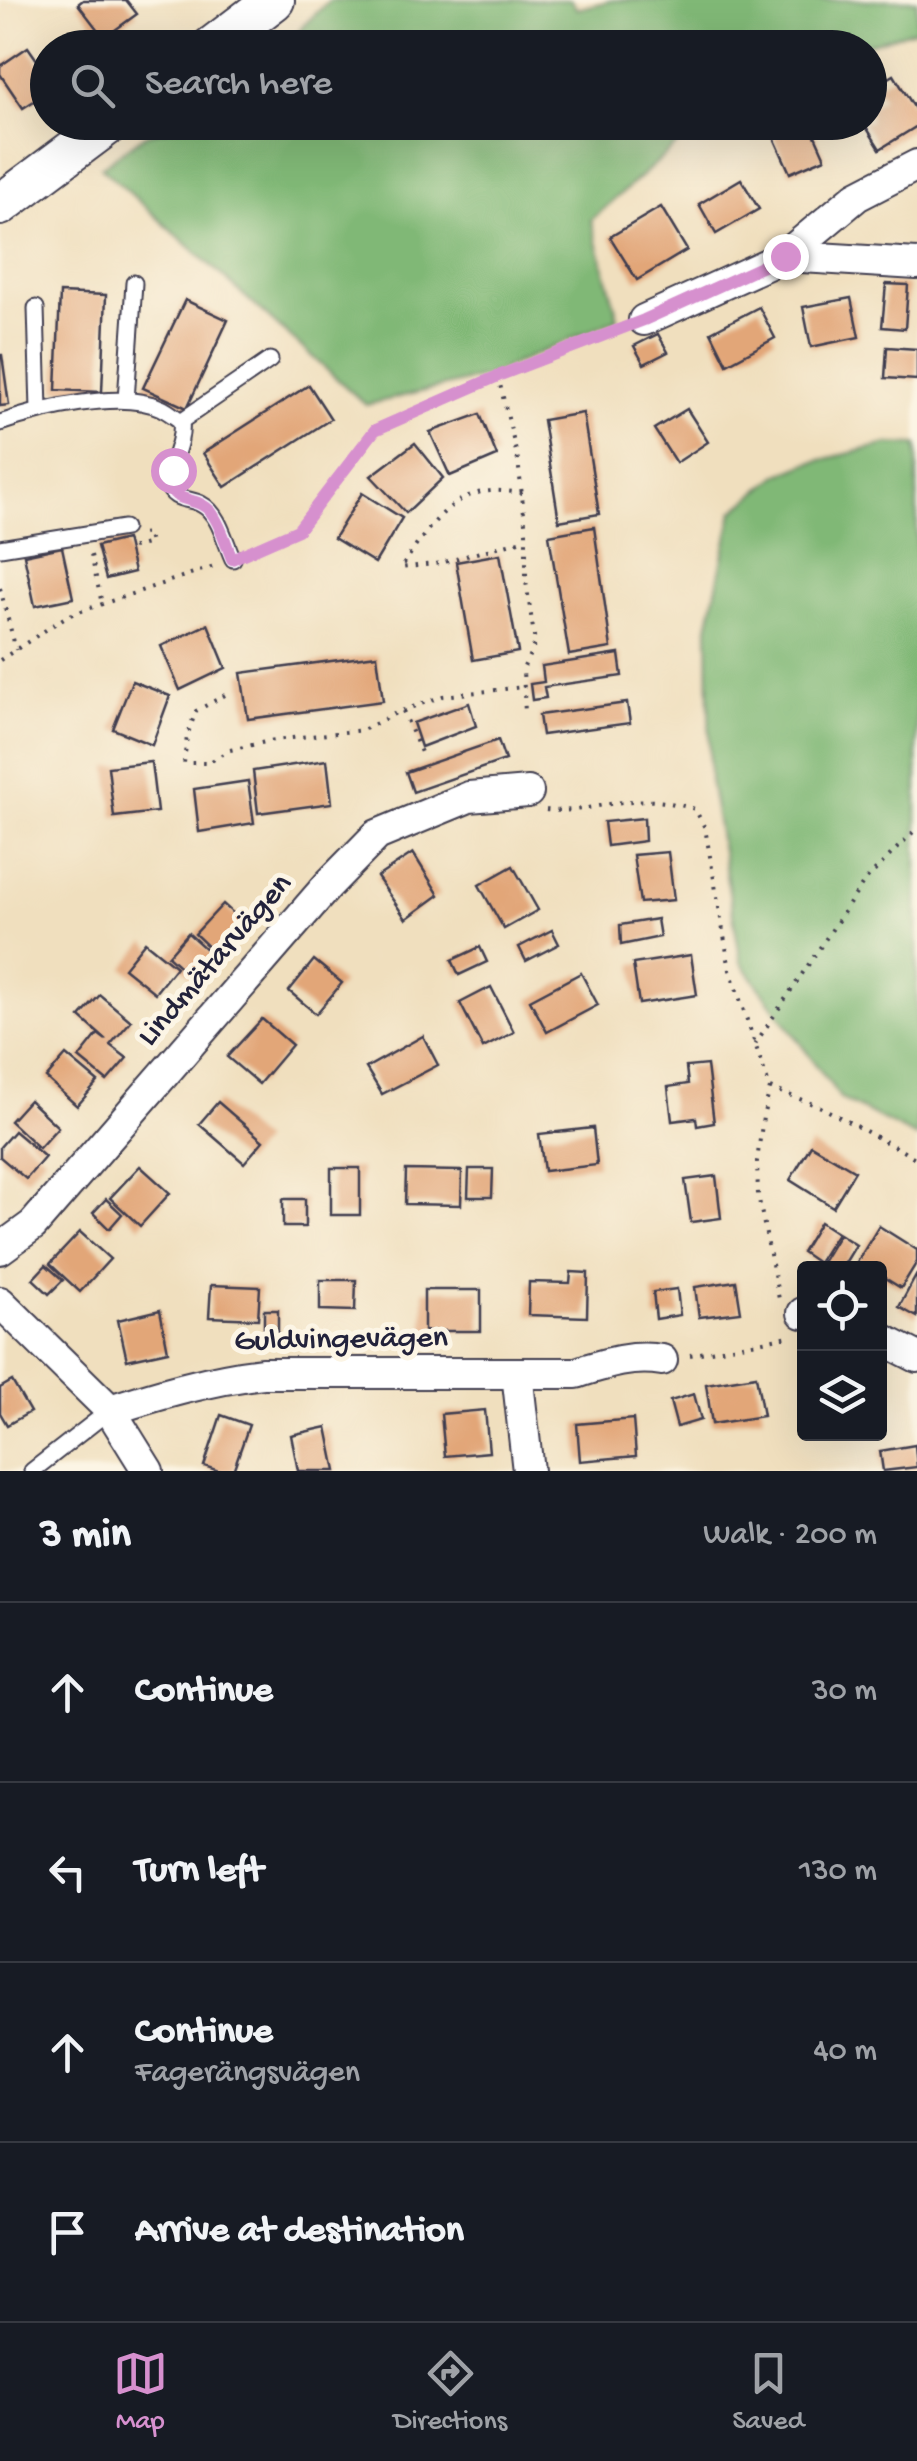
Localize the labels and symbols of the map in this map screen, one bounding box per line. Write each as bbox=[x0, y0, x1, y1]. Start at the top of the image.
route end bbox=[763, 234, 809, 280]
route start bbox=[151, 448, 197, 494]
street label: Lindmätarvägen bbox=[130, 867, 302, 1055]
street label: Guldvingevägen bbox=[234, 1320, 448, 1362]

